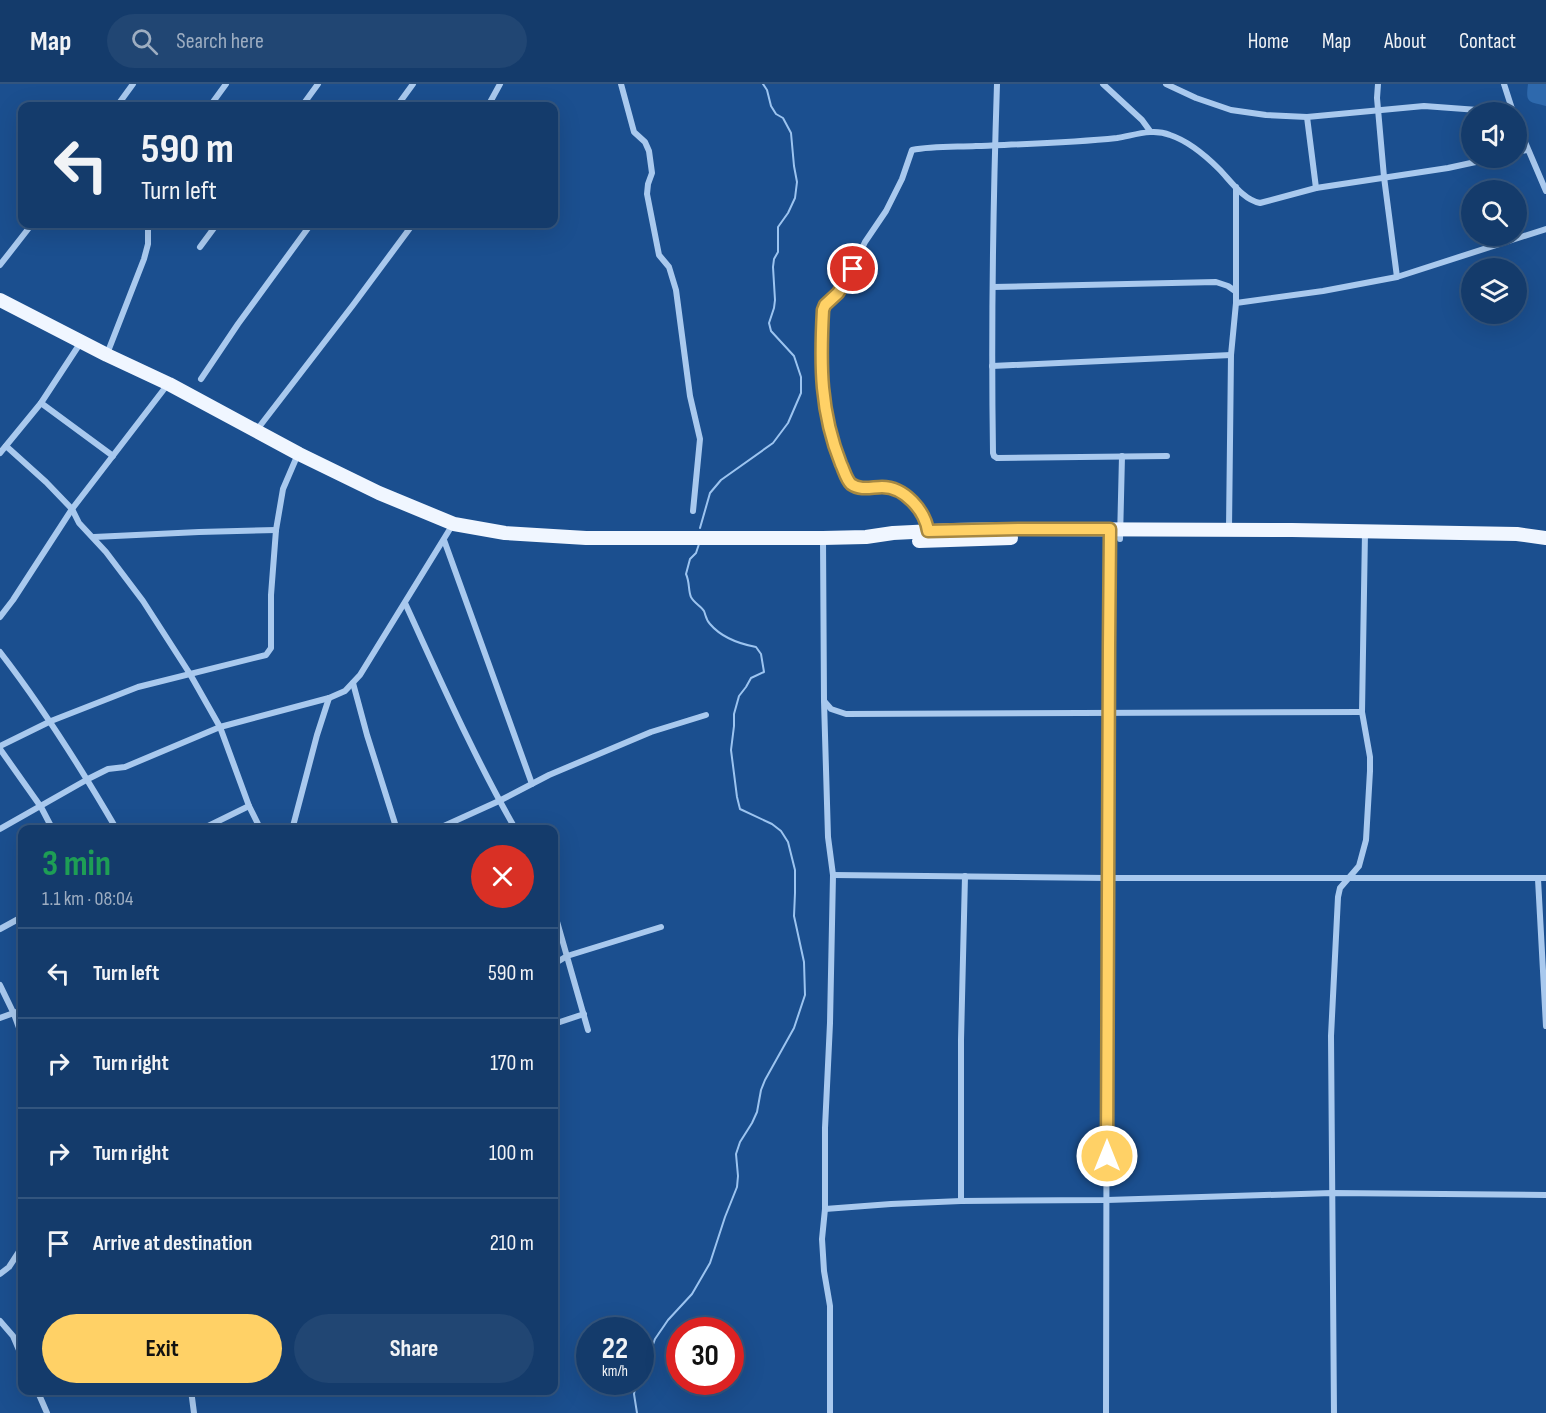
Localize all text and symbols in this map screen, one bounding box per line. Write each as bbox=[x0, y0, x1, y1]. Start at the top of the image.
search box bbox=[107, 14, 527, 68]
text: Map bbox=[30, 25, 71, 58]
icon: search bbox=[128, 25, 161, 58]
text: Search here bbox=[176, 28, 264, 55]
text: Home bbox=[1248, 29, 1289, 54]
text: Map bbox=[1322, 29, 1351, 54]
text: About bbox=[1384, 29, 1426, 54]
text: Contact bbox=[1459, 29, 1516, 54]
map controls bbox=[1461, 102, 1527, 324]
button: sound bbox=[1461, 102, 1527, 168]
text: 590 m bbox=[141, 124, 234, 175]
icon: left bbox=[42, 126, 120, 204]
text: Turn left bbox=[141, 175, 217, 207]
button: search bbox=[1461, 180, 1527, 246]
pin bbox=[827, 243, 878, 294]
icon: arrive bbox=[836, 252, 869, 285]
button: layers bbox=[1461, 258, 1527, 324]
text: 3 min bbox=[42, 843, 111, 886]
button: close bbox=[471, 845, 534, 908]
text: 1.1 km · 08:04 bbox=[42, 887, 133, 911]
icon: left bbox=[42, 957, 75, 990]
text: Turn left bbox=[93, 960, 159, 987]
text: 590 m bbox=[488, 960, 534, 987]
icon: right bbox=[42, 1047, 75, 1080]
text: Turn right bbox=[93, 1050, 169, 1077]
text: 170 m bbox=[490, 1050, 534, 1077]
position arrow bbox=[1075, 1124, 1139, 1188]
icon: right bbox=[42, 1137, 75, 1170]
text: Turn right bbox=[93, 1140, 169, 1167]
text: 100 m bbox=[489, 1140, 534, 1167]
icon: arrive bbox=[42, 1227, 75, 1260]
text: Arrive at destination bbox=[93, 1230, 252, 1257]
text: 210 m bbox=[490, 1230, 534, 1257]
button: Exit bbox=[42, 1314, 282, 1383]
button: Share bbox=[294, 1314, 534, 1383]
speed limit sign: 30 bbox=[666, 1317, 744, 1395]
text: 22 bbox=[602, 1331, 628, 1367]
text: km/h bbox=[602, 1362, 628, 1381]

